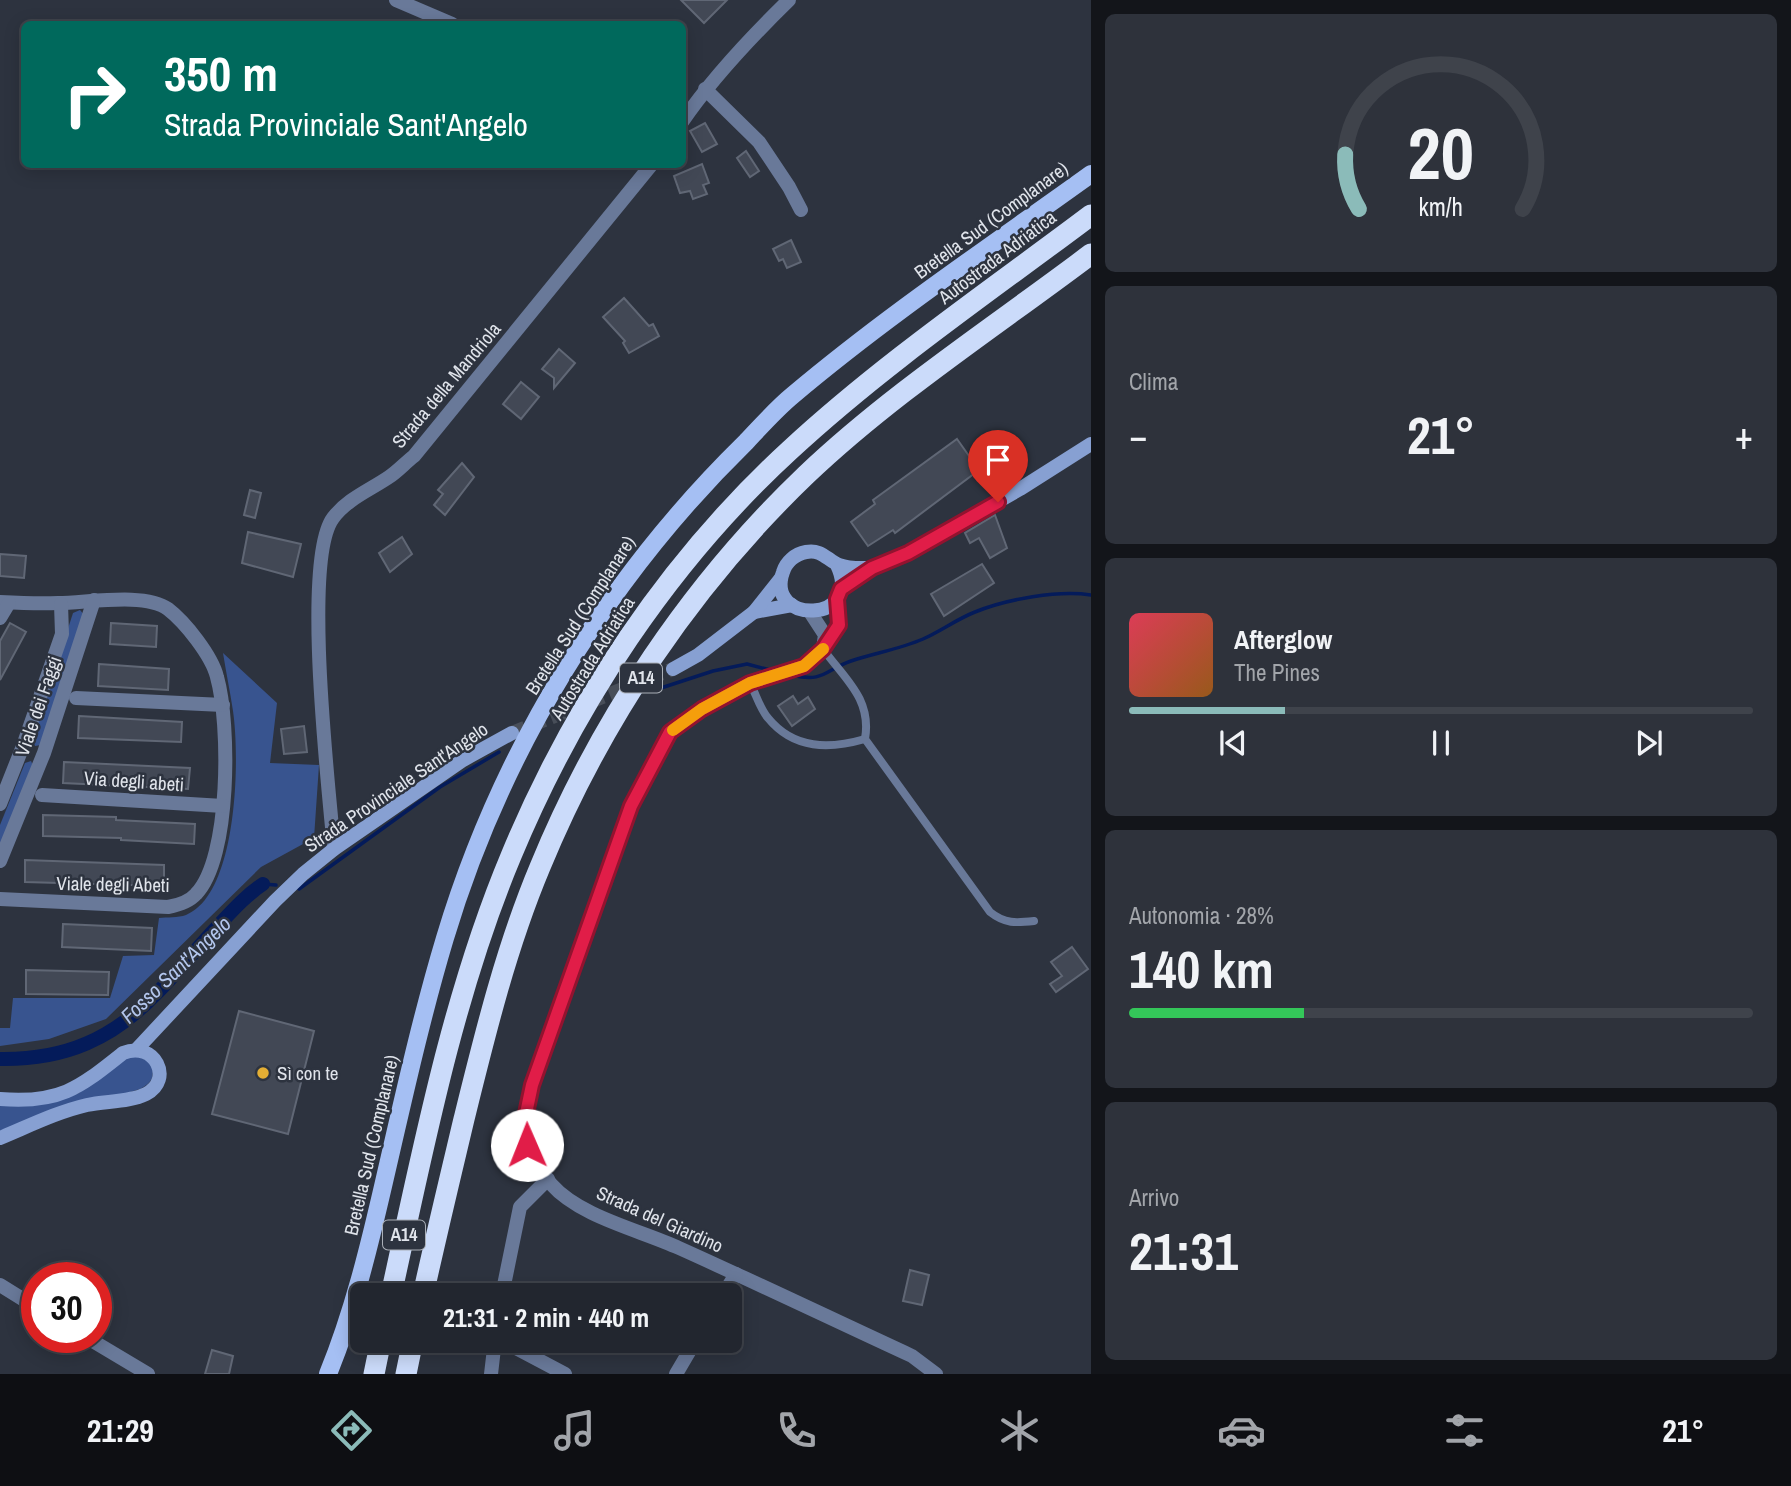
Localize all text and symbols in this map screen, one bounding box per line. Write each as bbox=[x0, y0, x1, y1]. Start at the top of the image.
text: 350 m bbox=[164, 40, 278, 106]
icon: right bbox=[49, 49, 140, 140]
text: Strada Provinciale Sant'Angelo bbox=[164, 103, 528, 146]
text: 20 bbox=[1408, 104, 1474, 202]
street label: Bretella Sud (Complanare) bbox=[909, 155, 1073, 285]
text: km/h bbox=[1419, 190, 1463, 224]
street label: Autostrada Adriatica bbox=[932, 204, 1061, 310]
street label: Strada della Mandriola bbox=[386, 316, 507, 453]
text: Clima bbox=[1129, 366, 1178, 397]
text: 21° bbox=[1407, 400, 1475, 470]
text: − bbox=[1129, 410, 1147, 461]
text: + bbox=[1735, 410, 1753, 461]
pin bbox=[968, 430, 1028, 502]
icon: arrive bbox=[979, 441, 1017, 479]
street label: Bretella Sud (Complanare) bbox=[519, 531, 641, 699]
street label: Autostrada Adriatica bbox=[543, 591, 641, 726]
text: Afterglow bbox=[1234, 622, 1332, 657]
street label: Viale dei Faggi bbox=[9, 652, 67, 760]
text: The Pines bbox=[1234, 657, 1320, 688]
road number: A14 bbox=[620, 664, 662, 692]
street label: Strada Provinciale Sant'Angelo bbox=[299, 716, 493, 858]
icon: previous bbox=[1214, 724, 1252, 762]
icon: pause bbox=[1422, 724, 1460, 762]
icon: next bbox=[1630, 724, 1668, 762]
street label: Via degli abeti bbox=[83, 765, 185, 797]
street label: Viale degli Abeti bbox=[56, 870, 170, 898]
text: Autonomia · 28% bbox=[1129, 900, 1274, 931]
water label: Fosso Sant'Angelo bbox=[114, 909, 237, 1030]
text: 140 km bbox=[1129, 934, 1274, 1004]
street label: Bretella Sud (Complanare) bbox=[338, 1052, 404, 1238]
place label: Sì con te bbox=[277, 1060, 339, 1086]
marker: Sì con te bbox=[255, 1065, 271, 1081]
position arrow bbox=[490, 1108, 564, 1182]
street label: Strada del Giardino bbox=[593, 1179, 727, 1259]
text: Arrivo bbox=[1129, 1182, 1179, 1213]
text: 21:31 bbox=[1129, 1216, 1238, 1286]
road number: A14 bbox=[383, 1220, 425, 1250]
speed limit sign: 30 bbox=[21, 1262, 112, 1353]
text: 21:31 · 2 min · 440 m bbox=[443, 1300, 649, 1335]
icon: directions bbox=[327, 1406, 376, 1455]
icon: music bbox=[550, 1406, 599, 1455]
icon: phone bbox=[772, 1406, 821, 1455]
icon: climate bbox=[995, 1406, 1044, 1455]
icon: car bbox=[1217, 1406, 1266, 1455]
icon: filters bbox=[1440, 1406, 1489, 1455]
text: 21:29 bbox=[87, 1409, 154, 1452]
text: 21° bbox=[1662, 1409, 1704, 1452]

